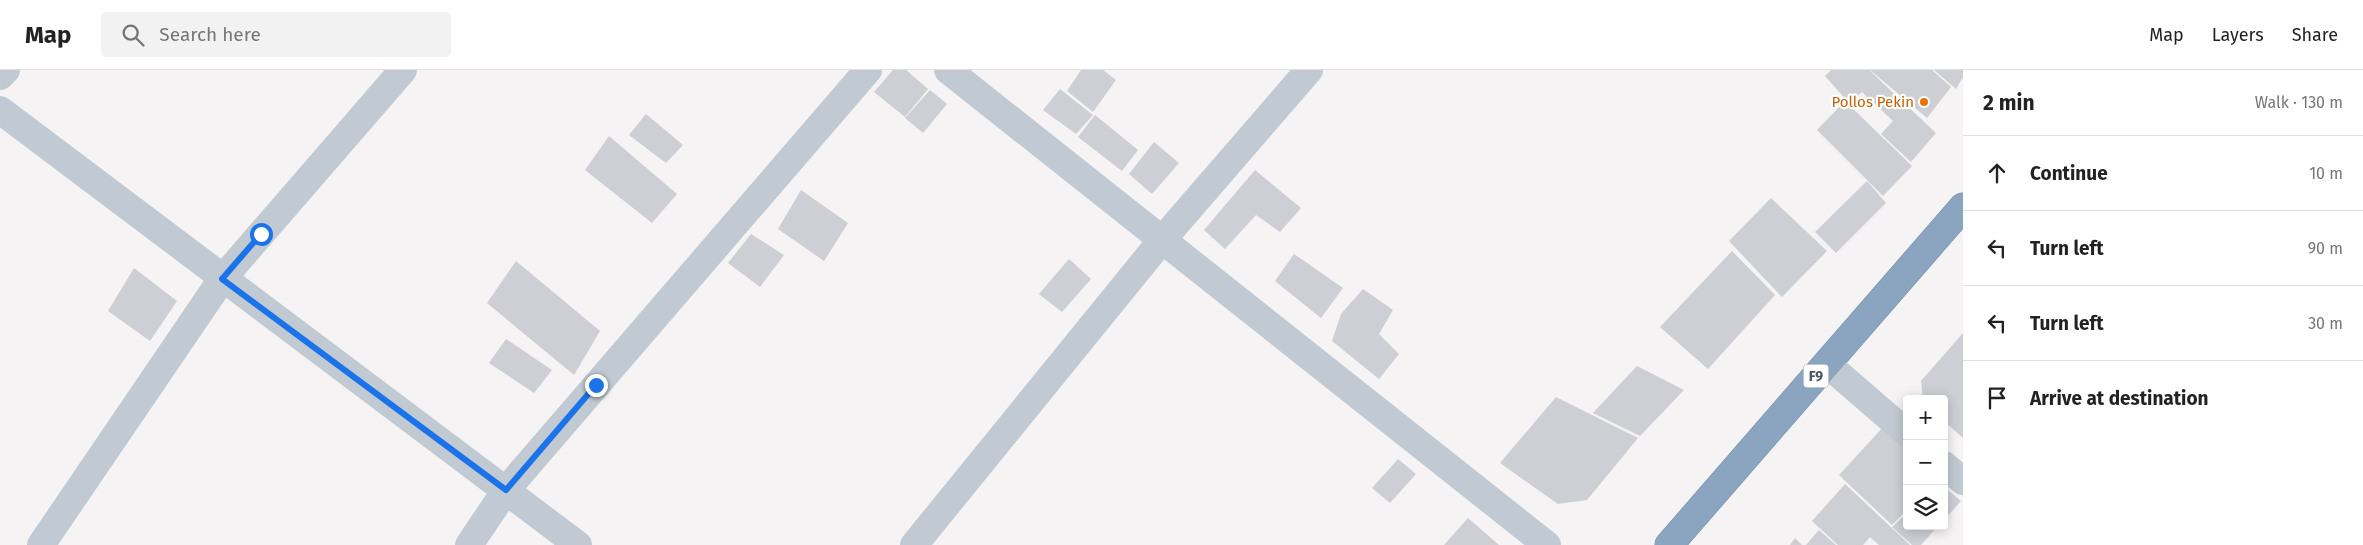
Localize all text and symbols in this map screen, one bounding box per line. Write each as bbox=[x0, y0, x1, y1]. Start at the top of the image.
search box bbox=[101, 12, 451, 57]
text: Map bbox=[25, 21, 71, 49]
icon: search bbox=[119, 21, 147, 49]
text: Search here bbox=[159, 23, 261, 46]
text: Map bbox=[2149, 24, 2184, 46]
text: Layers bbox=[2212, 24, 2264, 46]
text: Share bbox=[2292, 24, 2338, 46]
text: 2 min bbox=[1983, 90, 2035, 116]
place label: Pollos Pekin bbox=[1831, 93, 1914, 111]
text: Walk · 130 m bbox=[2255, 93, 2343, 112]
marker: Pollos Pekin bbox=[1918, 96, 1930, 108]
icon: ahead bbox=[1983, 159, 2011, 187]
text: Continue bbox=[2030, 162, 2108, 185]
text: 10 m bbox=[2309, 164, 2343, 183]
route start bbox=[250, 223, 273, 246]
icon: left bbox=[1983, 234, 2011, 262]
text: Turn left bbox=[2030, 237, 2104, 260]
text: 90 m bbox=[2308, 239, 2343, 258]
icon: left bbox=[1983, 309, 2011, 337]
text: Turn left bbox=[2030, 312, 2104, 335]
text: 30 m bbox=[2308, 314, 2343, 333]
road number: F9 bbox=[1804, 364, 1828, 388]
route end bbox=[585, 374, 608, 397]
icon: arrive bbox=[1983, 384, 2011, 412]
text: Arrive at destination bbox=[2030, 387, 2209, 410]
map controls bbox=[1903, 395, 1948, 530]
button: + bbox=[1903, 395, 1948, 440]
button: − bbox=[1903, 440, 1948, 485]
button: layers bbox=[1903, 485, 1948, 530]

